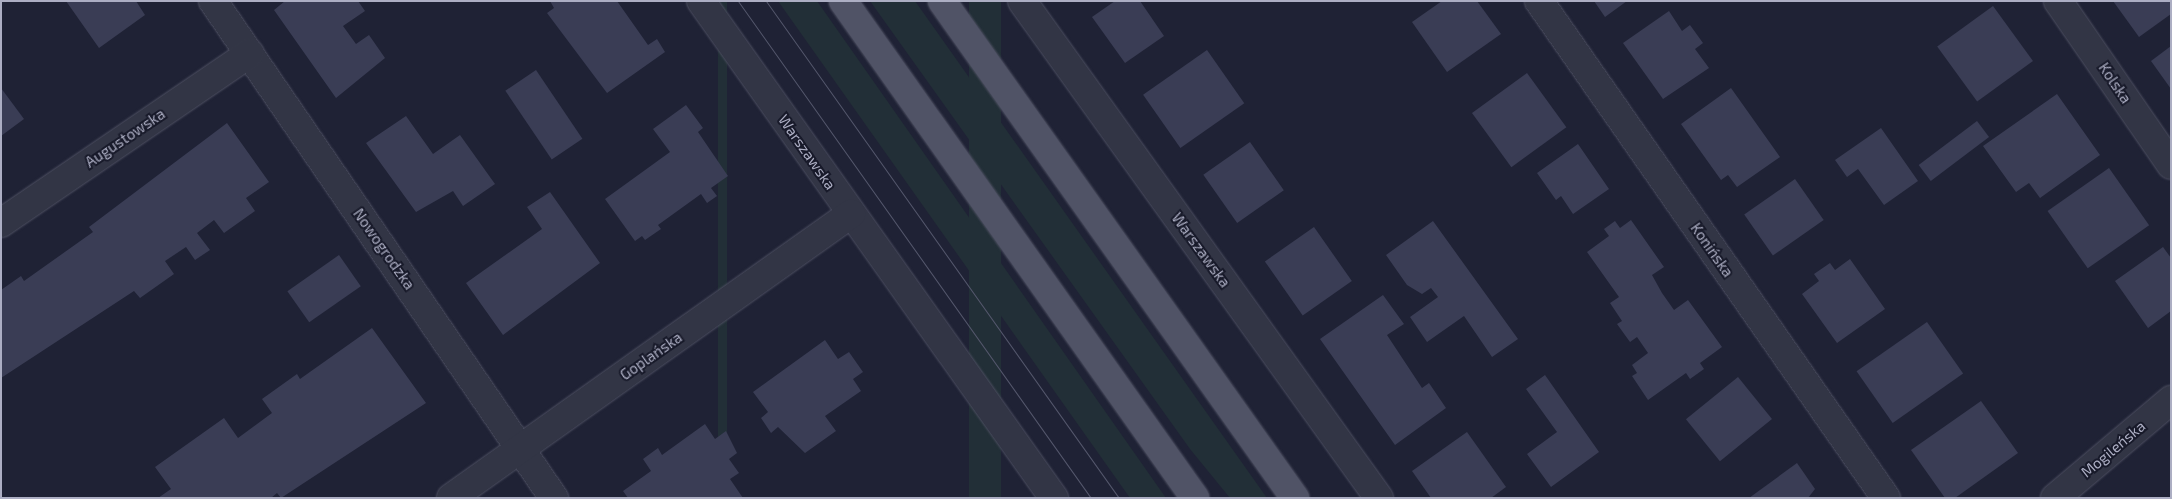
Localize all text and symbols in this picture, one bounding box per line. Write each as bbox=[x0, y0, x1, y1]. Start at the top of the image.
street label: Kolska bbox=[2095, 59, 2135, 107]
street label: Augustowska bbox=[82, 105, 168, 171]
street label: Warszawska bbox=[774, 111, 840, 193]
street label: Nowogrodzka bbox=[349, 205, 419, 293]
street label: Warszawska bbox=[1168, 209, 1234, 291]
street label: Konińska bbox=[1687, 220, 1737, 280]
street label: Goplańska bbox=[617, 328, 685, 384]
street label: Mogileńska bbox=[2077, 417, 2149, 481]

